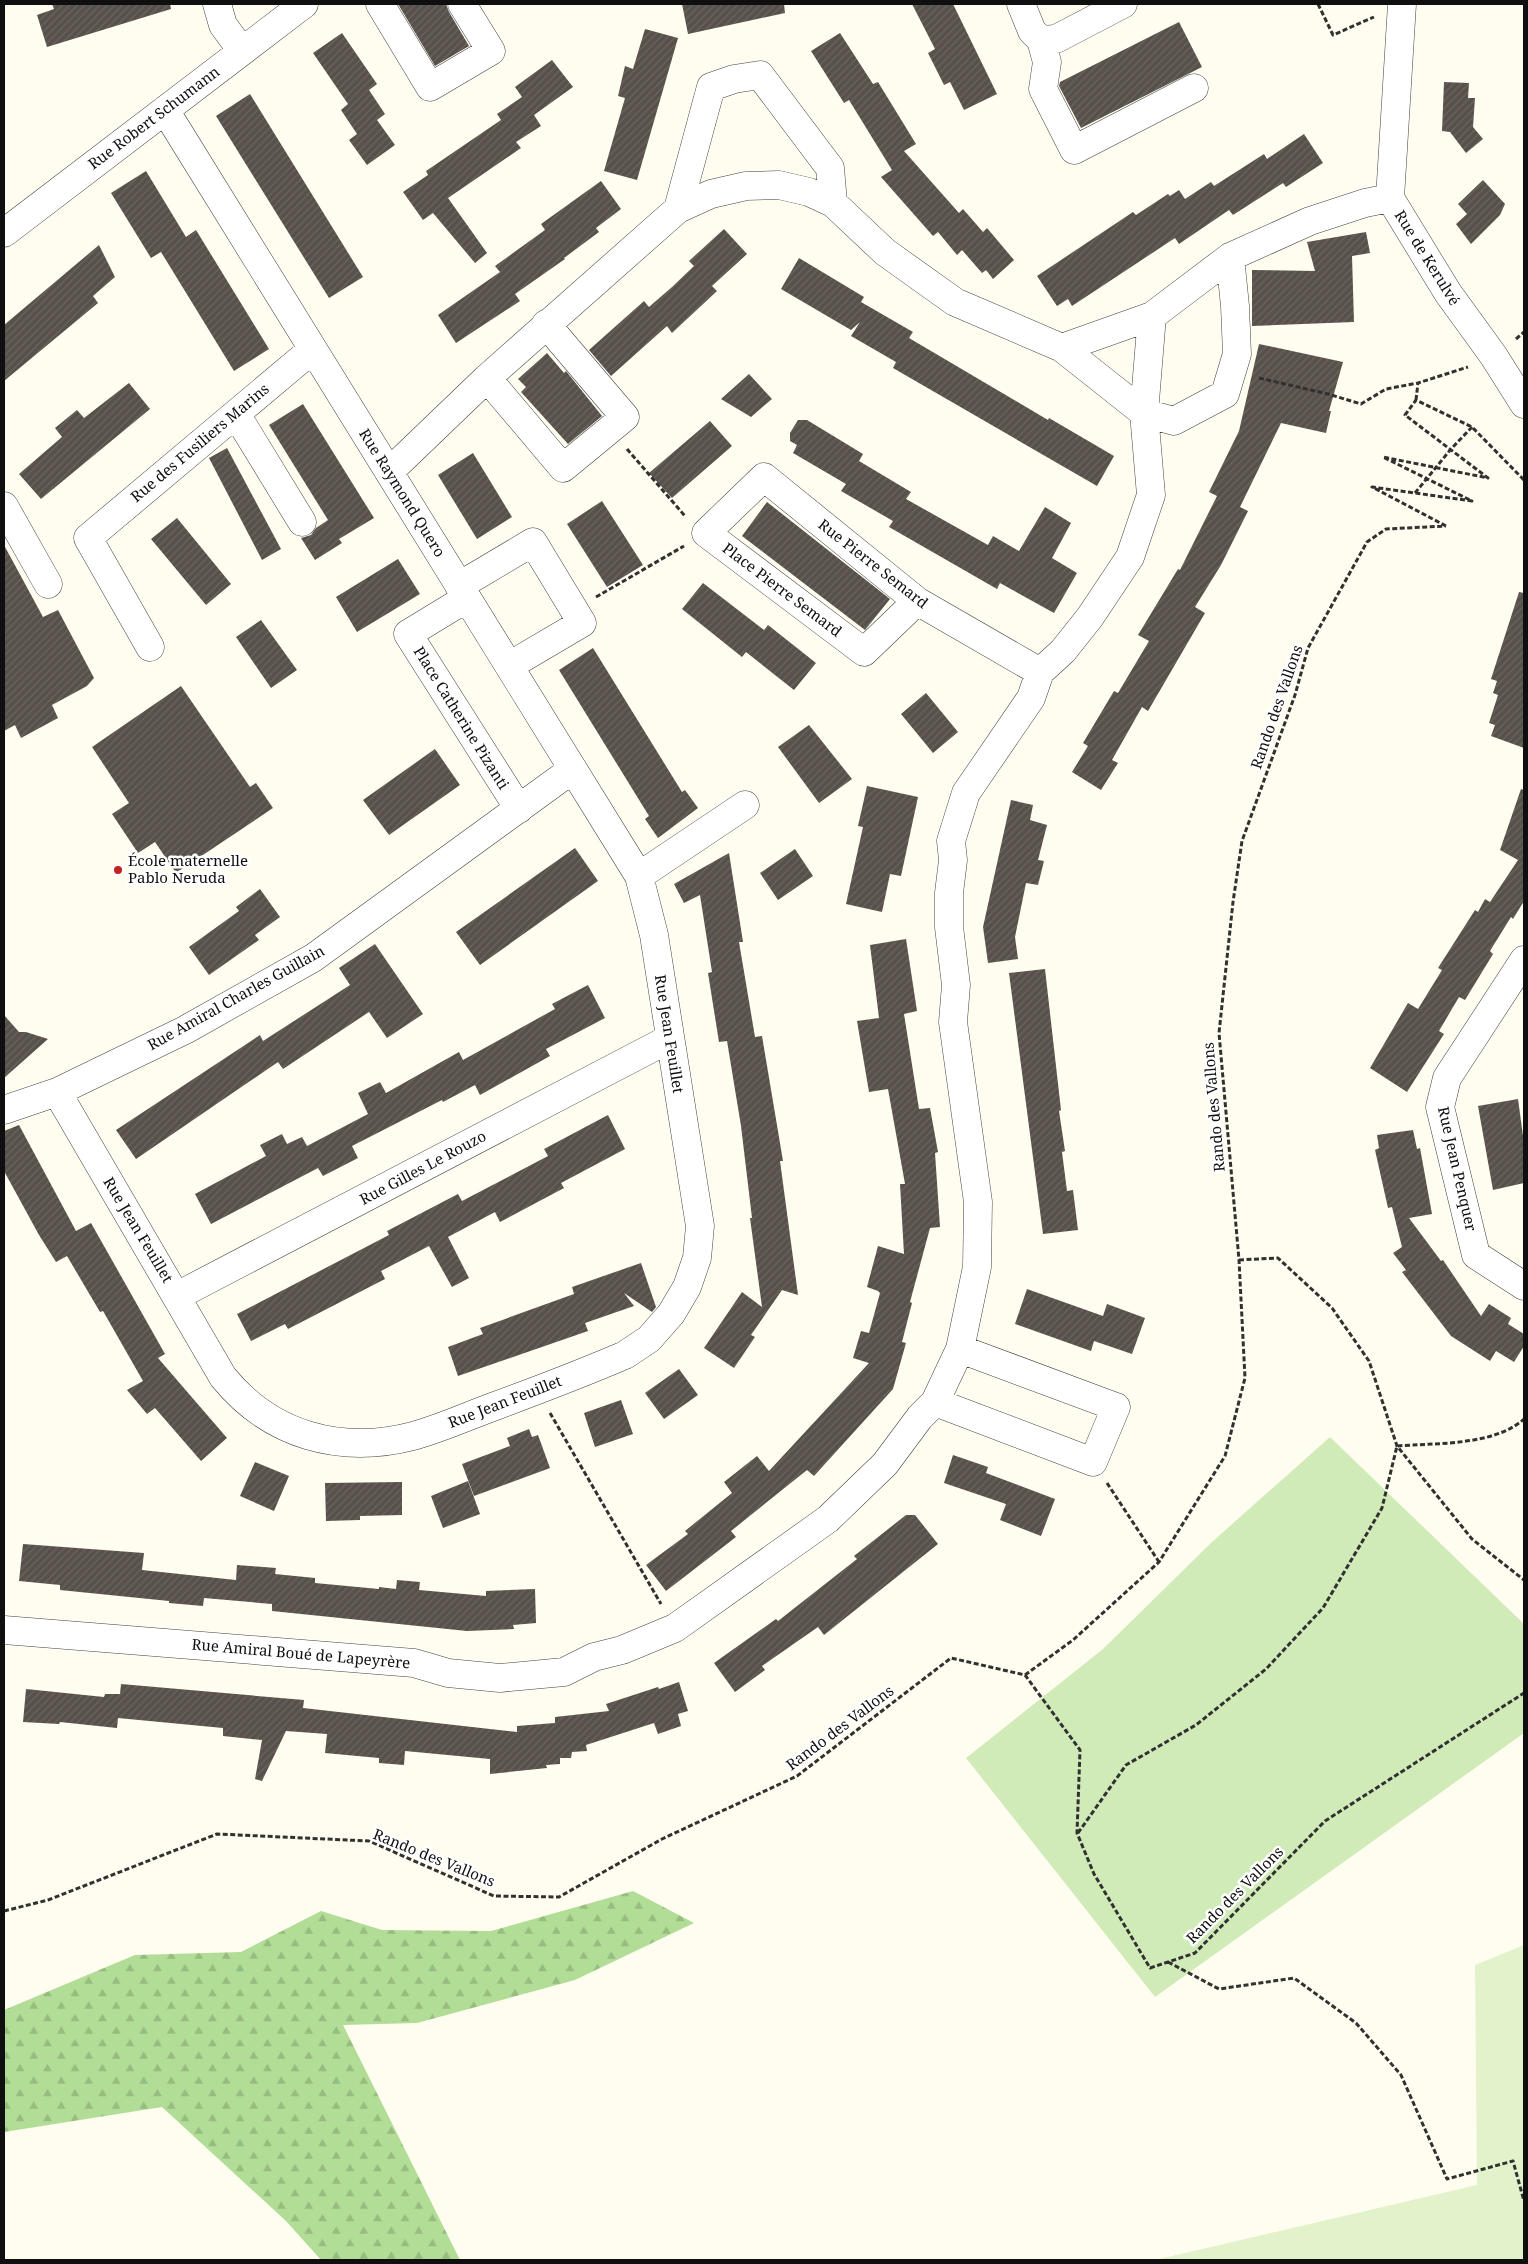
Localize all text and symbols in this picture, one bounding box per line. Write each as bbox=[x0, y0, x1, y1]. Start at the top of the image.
street label: Rue Robert Schumann bbox=[84, 61, 223, 173]
street label: Rue de Kerulvé bbox=[1391, 206, 1465, 309]
street label: Rue des Fusiliers Marins bbox=[126, 378, 273, 506]
street label: Rue Raymond Quero bbox=[355, 425, 450, 560]
street label: Rue Pierre Semard bbox=[815, 514, 933, 612]
street label: Place Pierre Semard bbox=[719, 538, 846, 641]
street label: Place Catherine Pizanti bbox=[410, 642, 514, 793]
street label: Rando des Vallons bbox=[1245, 642, 1307, 771]
place label: École maternelle Pablo Neruda bbox=[128, 850, 248, 887]
marker: École maternelle Pablo Neruda bbox=[112, 864, 124, 876]
street label: Rue Amiral Charles Guillain bbox=[143, 940, 328, 1054]
street label: Rue Jean Feuillet bbox=[651, 973, 689, 1095]
street label: Rando des Vallons bbox=[1197, 1041, 1229, 1173]
street label: Rue Jean Penquer bbox=[1434, 1105, 1482, 1233]
street label: Rue Gilles Le Rouzo bbox=[356, 1125, 489, 1209]
street label: Rue Jean Feuillet bbox=[99, 1173, 178, 1286]
street label: Rue Jean Feuillet bbox=[445, 1370, 564, 1432]
street label: Rue Amiral Boué de Lapeyrère bbox=[191, 1633, 411, 1673]
street label: Rando des Vallons bbox=[782, 1680, 897, 1774]
street label: Rando des Vallons bbox=[370, 1824, 498, 1891]
street label: Rando des Vallons bbox=[1181, 1841, 1287, 1947]

